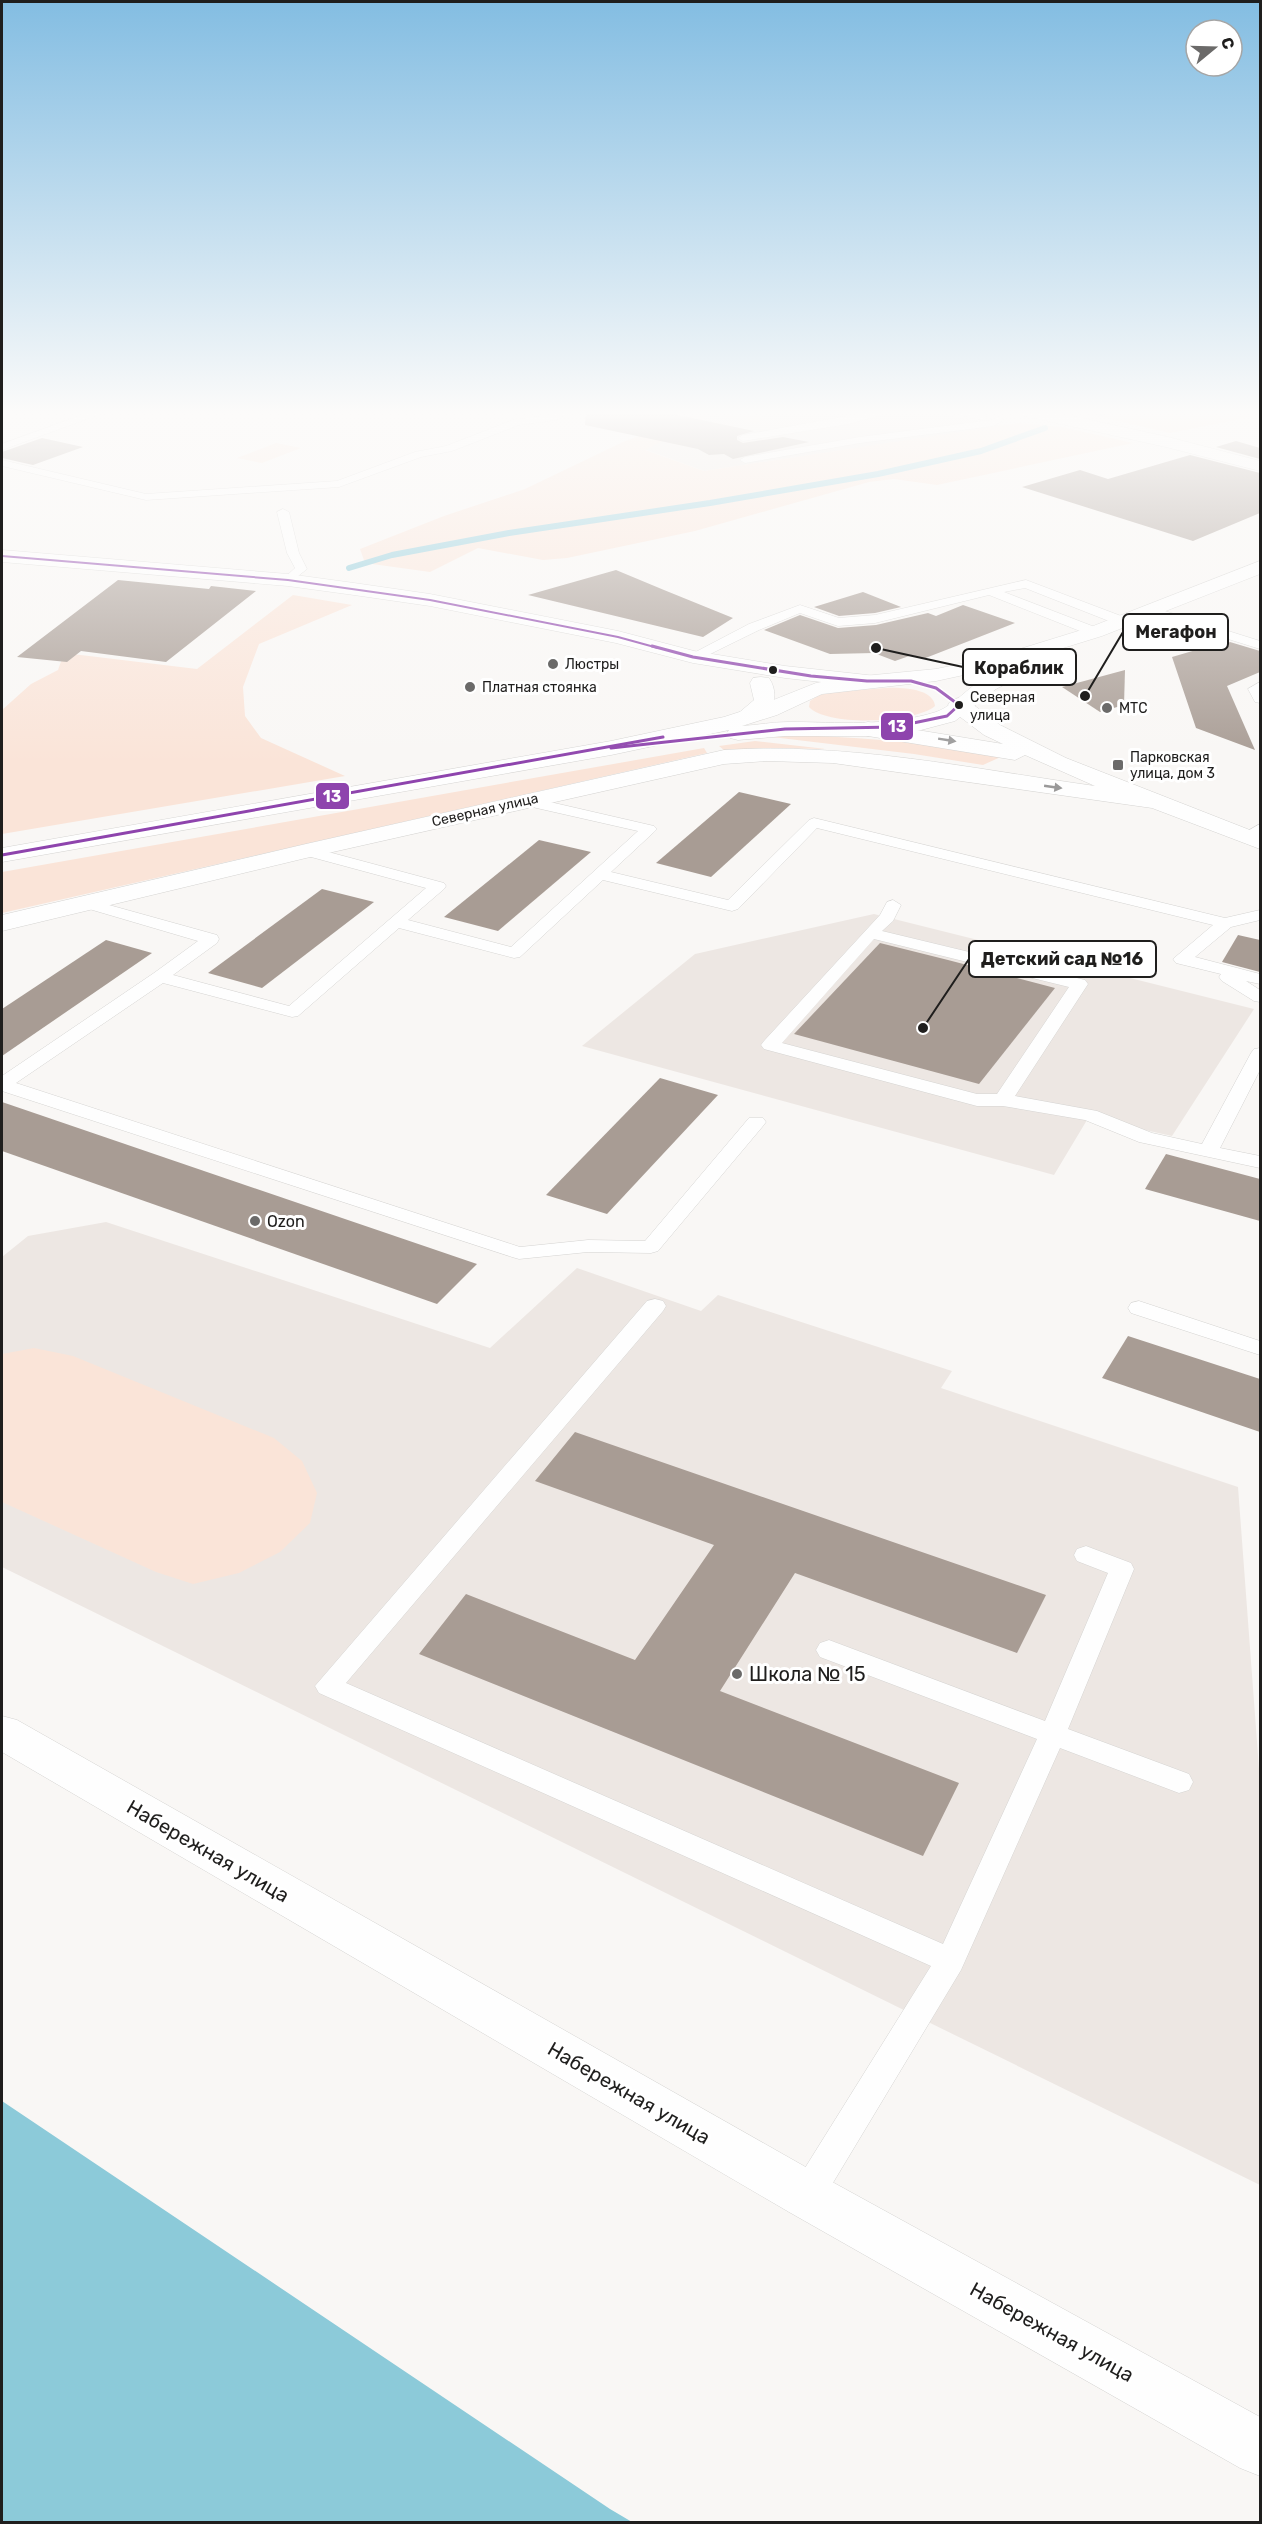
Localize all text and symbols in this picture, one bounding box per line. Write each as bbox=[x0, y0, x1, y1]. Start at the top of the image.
north arrow bbox=[1184, 18, 1244, 78]
text: С bbox=[1217, 35, 1239, 52]
callout: Мегафон bbox=[1123, 614, 1228, 650]
text: Мегафон bbox=[1135, 621, 1217, 643]
callout: Кораблик bbox=[963, 649, 1076, 685]
place label: Люстры bbox=[565, 656, 619, 673]
marker: Люстры bbox=[546, 657, 560, 671]
text: Кораблик bbox=[974, 657, 1064, 679]
unlabelled marker bbox=[767, 664, 779, 676]
place label: Платная стоянка bbox=[482, 679, 597, 696]
marker: Платная стоянка bbox=[463, 680, 477, 694]
place label: Северная улица bbox=[970, 689, 1035, 724]
marker: Северная улица bbox=[953, 699, 965, 711]
place label: МТС bbox=[1119, 700, 1148, 717]
marker: МТС bbox=[1100, 701, 1114, 715]
line badge: 13 bbox=[880, 712, 914, 741]
text: 13 bbox=[888, 717, 906, 736]
one-way arrow bbox=[938, 736, 957, 745]
place label: Парковская улица, дом 3 bbox=[1130, 749, 1215, 782]
marker: Парковская улица, дом 3 bbox=[1111, 758, 1125, 772]
line badge: 13 bbox=[315, 782, 350, 810]
one-way arrow bbox=[1044, 783, 1063, 792]
text: 13 bbox=[323, 787, 341, 806]
street label: Северная улица bbox=[430, 789, 540, 831]
callout: Детский сад №16 bbox=[969, 941, 1156, 977]
text: Детский сад №16 bbox=[981, 948, 1144, 970]
place label: Ozon bbox=[267, 1212, 305, 1231]
marker: Ozon bbox=[248, 1214, 262, 1228]
place label: Школа № 15 bbox=[749, 1662, 866, 1686]
marker: Школа № 15 bbox=[730, 1667, 744, 1681]
street label: Набережная улица bbox=[122, 1795, 294, 1907]
street label: Набережная улица bbox=[543, 2037, 715, 2149]
street label: Набережная улица bbox=[966, 2277, 1138, 2387]

